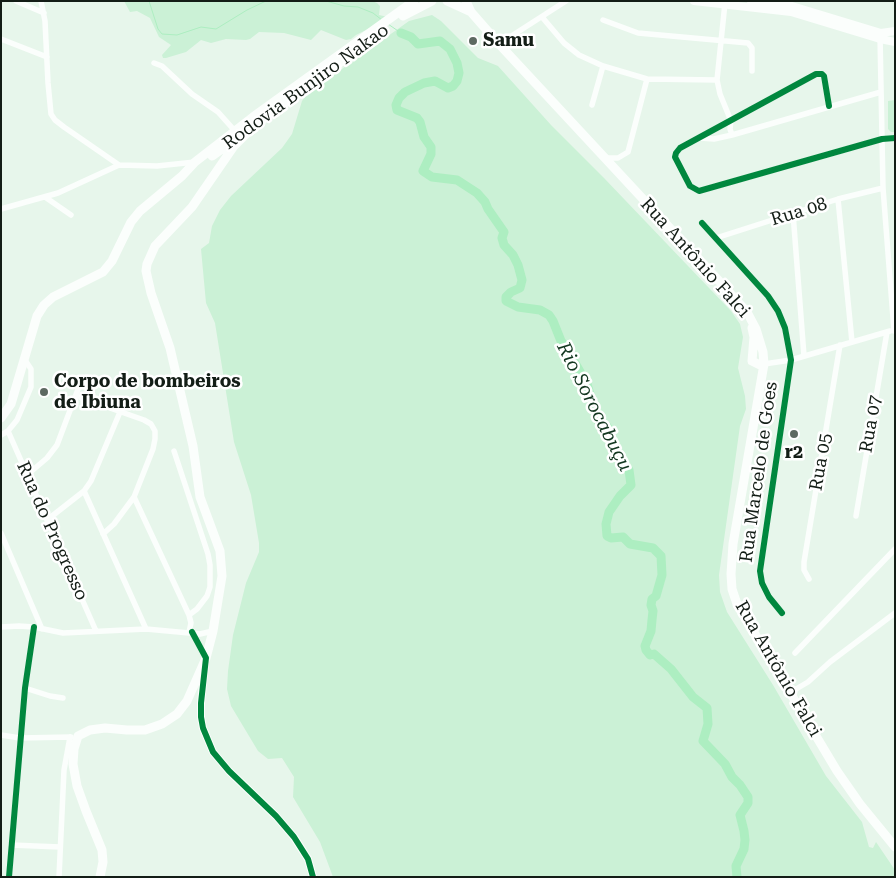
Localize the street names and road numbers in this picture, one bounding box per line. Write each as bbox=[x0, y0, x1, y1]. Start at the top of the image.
street label: Rodovia Bunjiro Nakao bbox=[219, 20, 393, 154]
street label: Rua 08 bbox=[768, 193, 830, 231]
street label: Rua Antônio Falci bbox=[636, 194, 754, 322]
street label: Rua Marcelo de Goes bbox=[736, 380, 782, 564]
street label: Rua 07 bbox=[855, 394, 887, 454]
street label: Rua 05 bbox=[805, 432, 837, 492]
street label: Rua do Progresso bbox=[12, 458, 92, 604]
street label: Rua Antônio Falci bbox=[730, 597, 826, 741]

